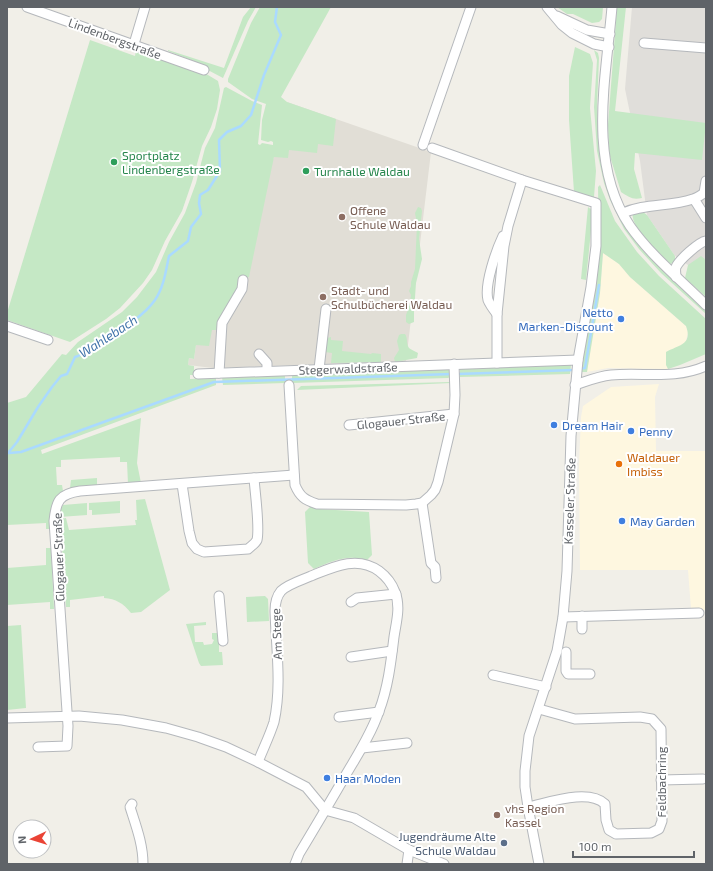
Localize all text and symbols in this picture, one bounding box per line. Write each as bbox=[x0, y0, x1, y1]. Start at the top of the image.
street label: Lindenbergstraße bbox=[67, 15, 163, 61]
place label: Sportplatz Lindenbergstraße bbox=[122, 148, 220, 176]
marker: Sportplatz Lindenbergstraße bbox=[109, 157, 119, 167]
place label: Turnhalle Waldau bbox=[314, 164, 410, 178]
marker: Turnhalle Waldau bbox=[301, 166, 311, 176]
place label: Offene Schule Waldau bbox=[350, 203, 431, 231]
marker: Offene Schule Waldau bbox=[337, 212, 347, 222]
place label: Stadt- und Schulbücherei Waldau bbox=[331, 283, 452, 311]
marker: Stadt- und Schulbücherei Waldau bbox=[318, 292, 328, 302]
place label: Netto Marken-Discount bbox=[518, 305, 613, 333]
water label: Wahlebach bbox=[76, 311, 140, 361]
marker: Netto Marken-Discount bbox=[616, 314, 626, 324]
street label: Stegerwaldstraße bbox=[298, 359, 398, 377]
street label: Glogauer Straße bbox=[356, 408, 446, 432]
place label: Dream Hair bbox=[562, 418, 623, 432]
marker: Dream Hair bbox=[549, 420, 559, 430]
place label: Penny bbox=[639, 424, 673, 438]
marker: Penny bbox=[626, 426, 636, 436]
place label: Waldauer Imbiss bbox=[627, 450, 680, 478]
street label: Kasseler Straße bbox=[560, 457, 578, 545]
marker: Waldauer Imbiss bbox=[614, 459, 624, 469]
street label: Glogauer Straße bbox=[49, 512, 67, 602]
place label: May Garden bbox=[630, 514, 695, 528]
marker: May Garden bbox=[617, 516, 627, 526]
street label: Am Stege bbox=[268, 608, 284, 660]
street label: Feldbachring bbox=[654, 746, 668, 817]
place label: Haar Moden bbox=[335, 771, 401, 785]
marker: Haar Moden bbox=[322, 773, 332, 783]
place label: vhs Region Kassel bbox=[505, 801, 564, 829]
marker: vhs Region Kassel bbox=[492, 810, 502, 820]
north arrow bbox=[12, 819, 52, 859]
place label: Jugendräume Alte Schule Waldau bbox=[399, 829, 496, 857]
scale bar bbox=[573, 833, 694, 859]
text: N bbox=[15, 835, 28, 844]
marker: Jugendräume Alte Schule Waldau bbox=[499, 838, 509, 848]
text: 100 m bbox=[579, 839, 611, 853]

